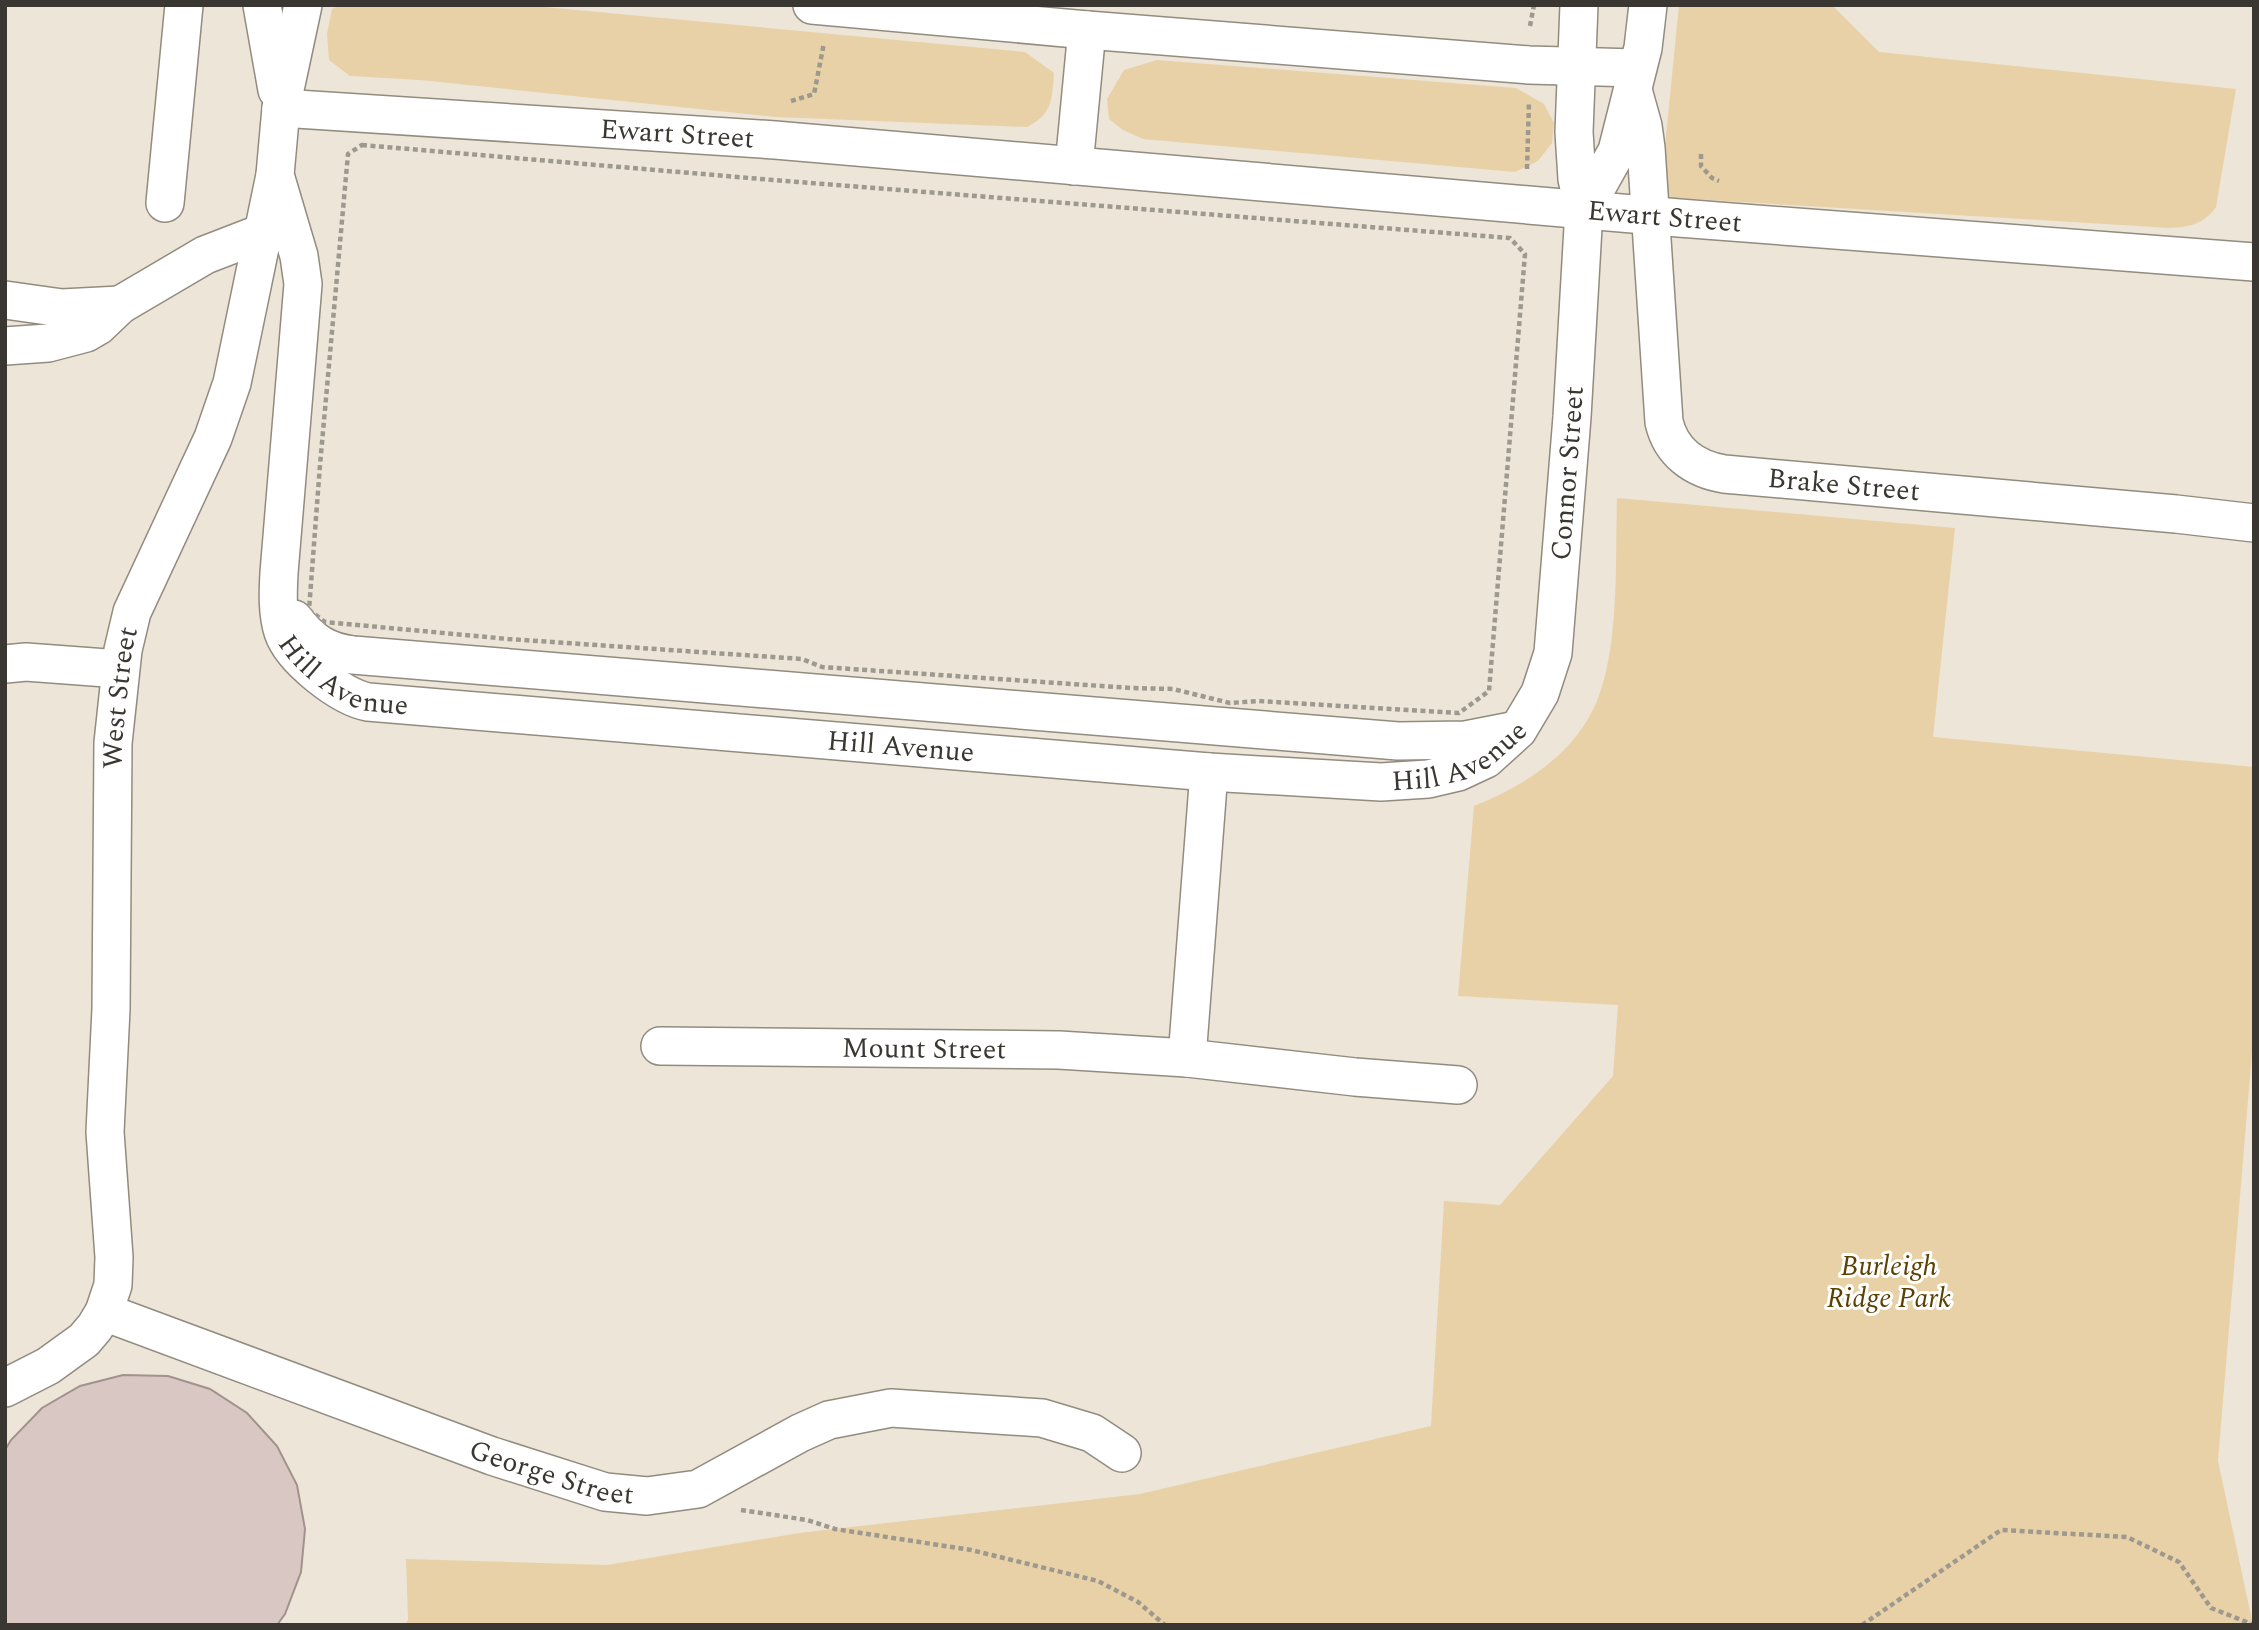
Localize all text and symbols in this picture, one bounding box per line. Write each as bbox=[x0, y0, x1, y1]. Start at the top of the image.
street label: Ewart Street bbox=[599, 107, 756, 160]
street label: Ewart Street bbox=[1586, 189, 1743, 244]
street label: Connor Street bbox=[1539, 385, 1595, 562]
street label: Brake Street bbox=[1766, 456, 1922, 513]
street label: West Street bbox=[91, 622, 149, 769]
street label: Hill Avenue bbox=[267, 625, 410, 727]
street label: Hill Avenue bbox=[1390, 710, 1537, 803]
street label: Hill Avenue bbox=[826, 719, 976, 774]
street label: Mount Street bbox=[842, 1026, 1007, 1071]
park label: Burleigh Ridge Park bbox=[1827, 1245, 1951, 1320]
street label: George Street bbox=[463, 1428, 636, 1516]

